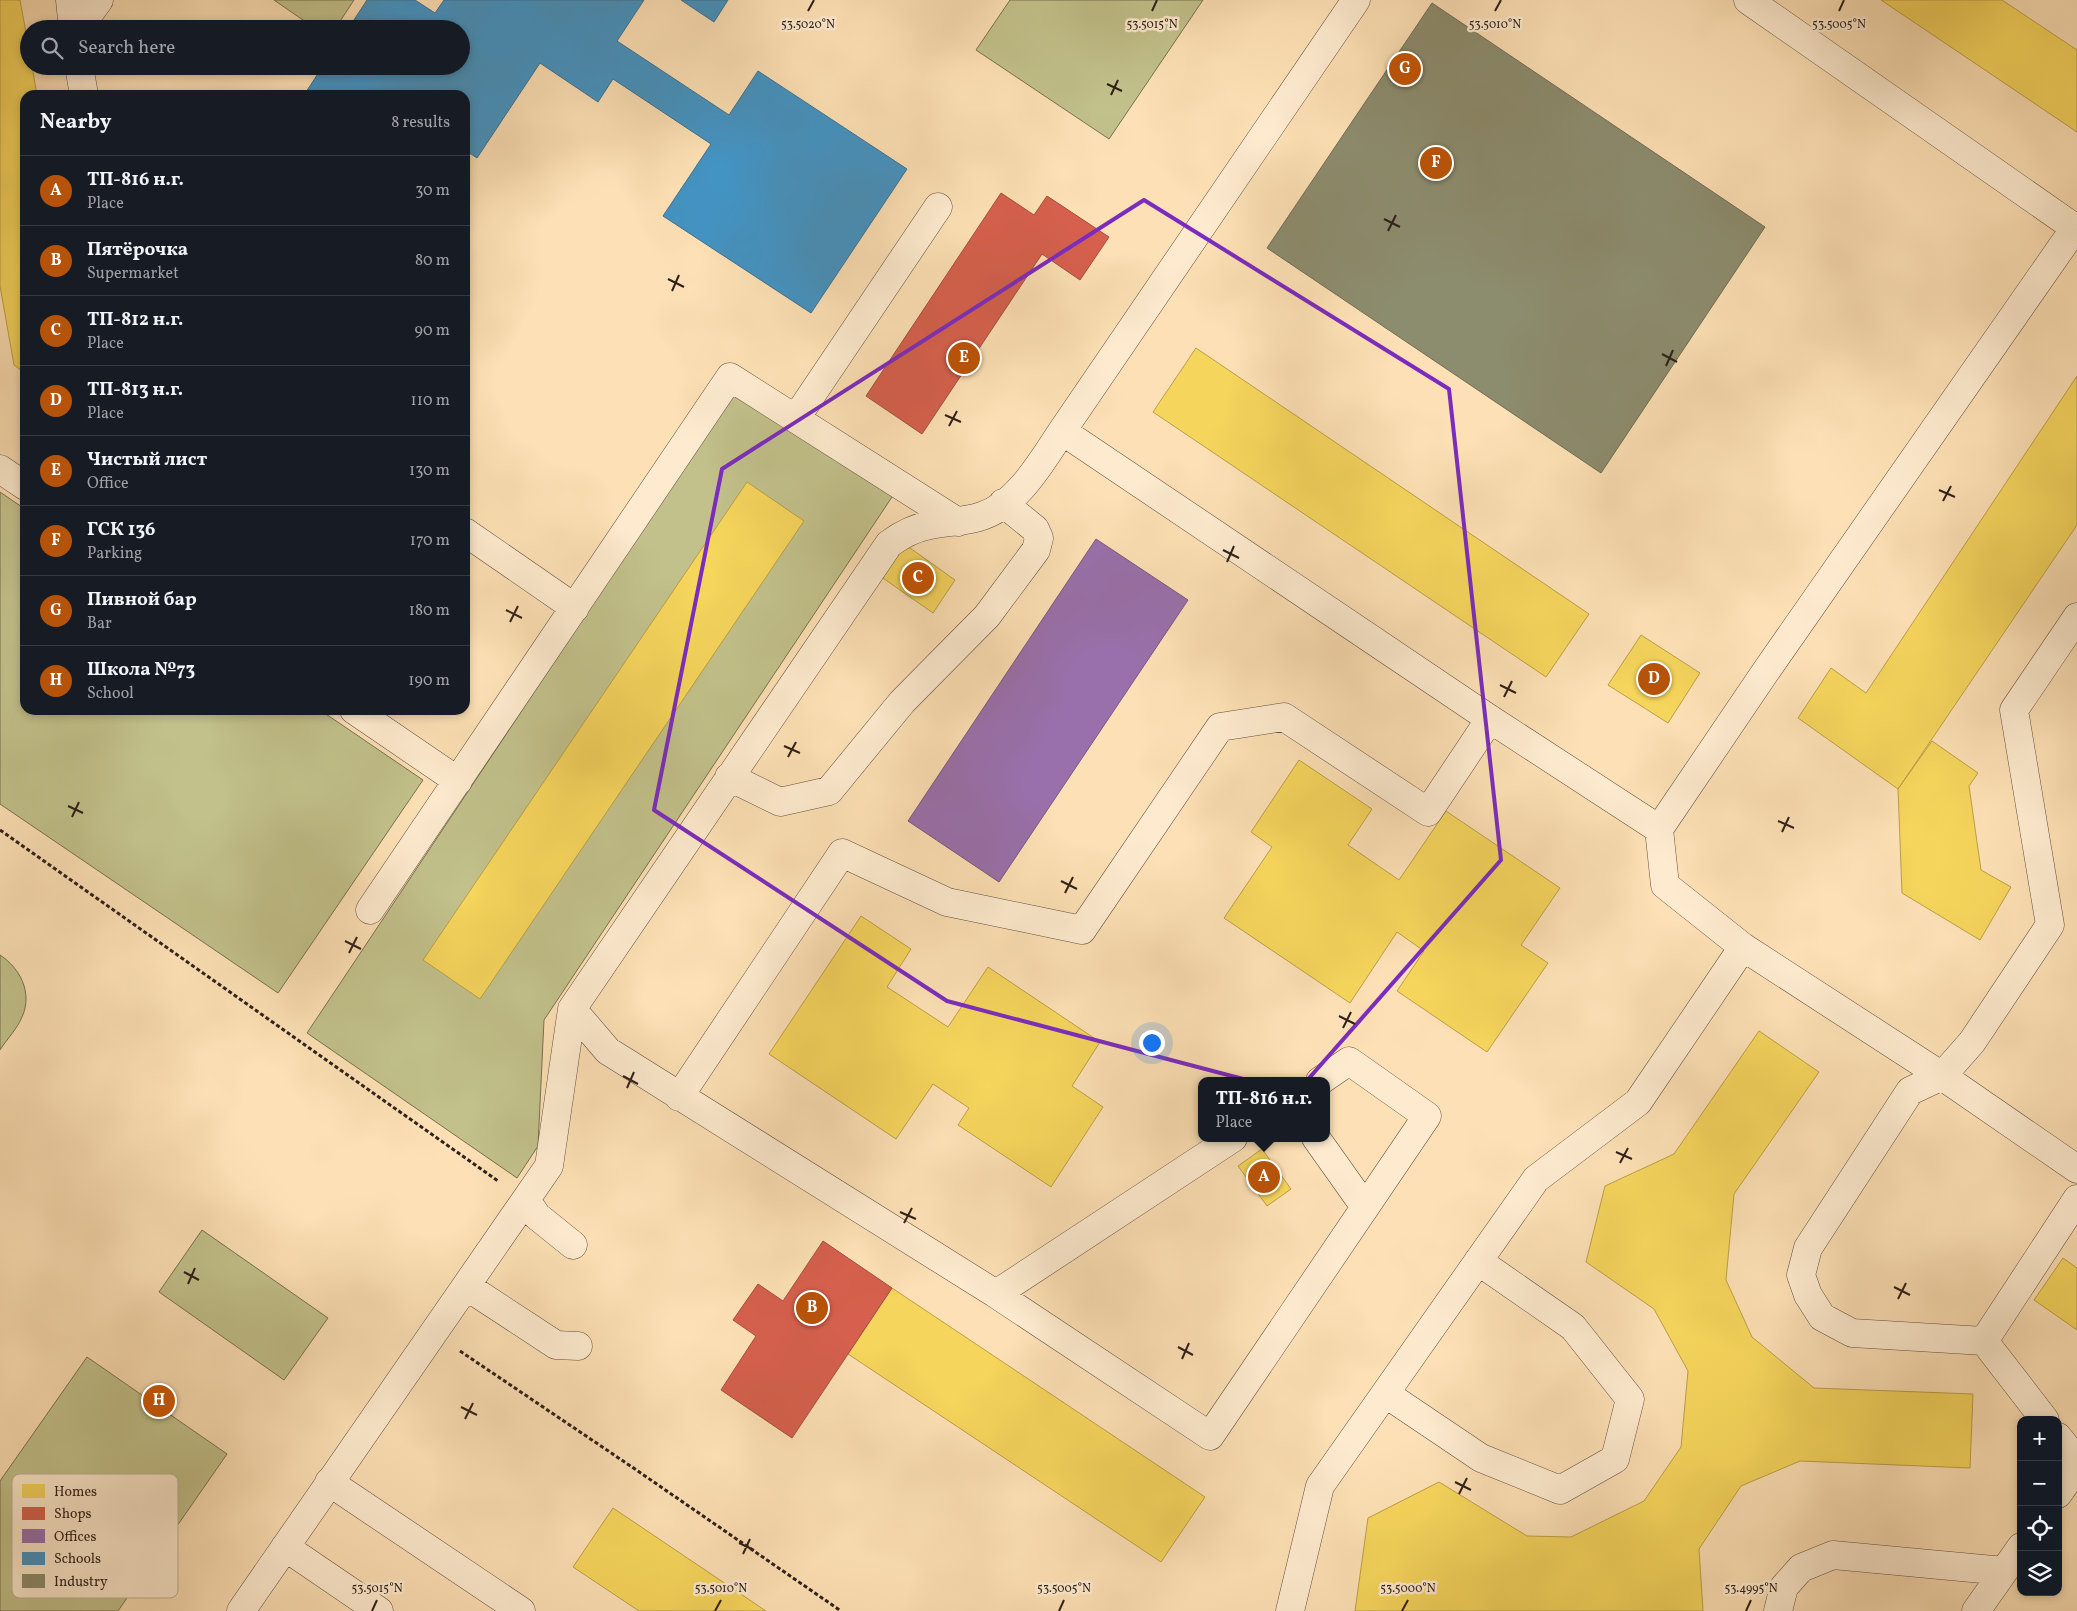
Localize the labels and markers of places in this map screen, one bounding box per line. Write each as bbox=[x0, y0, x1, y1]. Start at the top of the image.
pin: G bbox=[1389, 50, 1421, 88]
pin: F bbox=[1420, 144, 1452, 182]
pin: E bbox=[948, 339, 980, 377]
pin: C bbox=[902, 559, 934, 597]
pin: D bbox=[1638, 660, 1670, 698]
pin: A bbox=[1248, 1158, 1280, 1196]
pin: B bbox=[796, 1289, 828, 1327]
pin: H bbox=[143, 1382, 175, 1420]

